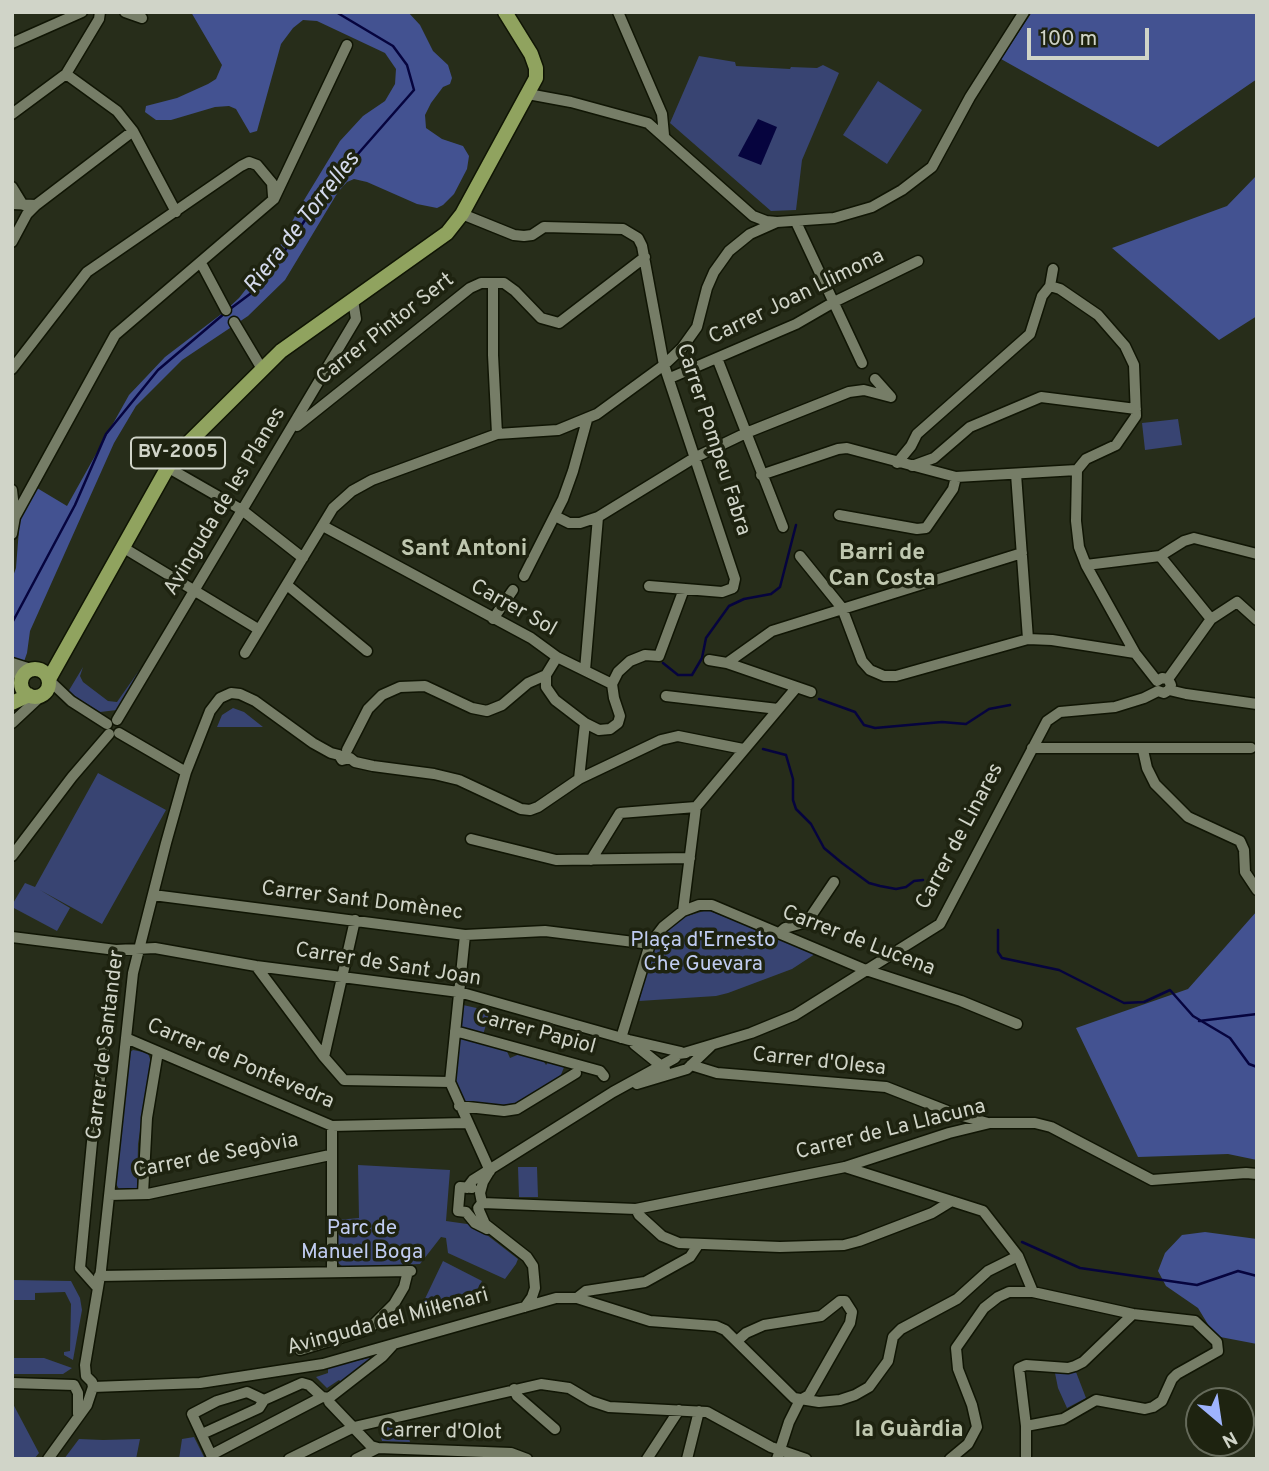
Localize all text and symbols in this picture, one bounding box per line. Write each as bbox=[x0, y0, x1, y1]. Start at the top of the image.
scale bar bbox=[1031, 14, 1154, 58]
text: 100 m bbox=[1040, 26, 1097, 53]
water label: Riera de Torrelles bbox=[239, 148, 367, 300]
street label: Carrer Joan Llimona bbox=[705, 245, 889, 351]
street label: Carrer Pintor Sert bbox=[312, 268, 460, 392]
street label: Carrer Pompeu Fabra bbox=[669, 341, 755, 539]
street label: Avinguda de les Planes bbox=[160, 403, 292, 601]
road number: BV-2005 bbox=[131, 437, 225, 468]
district label: Sant Antoni bbox=[401, 536, 527, 564]
district label: Barri de Can Costa bbox=[828, 540, 936, 594]
street label: Carrer Sol bbox=[466, 575, 560, 643]
street label: Carrer de Linares bbox=[912, 759, 1010, 915]
street label: Carrer Sant Domènec bbox=[260, 877, 464, 927]
street label: Carrer de Lucena bbox=[778, 901, 938, 983]
park label: Plaça d'Ernesto Che Guevara bbox=[630, 929, 776, 979]
street label: Carrer de Sant Joan bbox=[293, 939, 483, 993]
street label: Carrer de Santander bbox=[83, 949, 131, 1141]
street label: Carrer Papiol bbox=[472, 1005, 598, 1061]
street label: Carrer de Pontevedra bbox=[142, 1014, 338, 1116]
street label: Carrer d'Olesa bbox=[751, 1043, 887, 1083]
street label: Carrer de La Llacuna bbox=[793, 1095, 989, 1167]
street label: Carrer de Segòvia bbox=[131, 1129, 301, 1185]
park label: Parc de Manuel Boga bbox=[301, 1217, 423, 1267]
street label: Avinguda del Mil·lenari bbox=[284, 1284, 492, 1362]
north arrow bbox=[1185, 1387, 1255, 1457]
district label: la Guàrdia bbox=[854, 1417, 964, 1445]
street label: Carrer d'Olot bbox=[380, 1419, 502, 1447]
text: N bbox=[1217, 1425, 1241, 1452]

